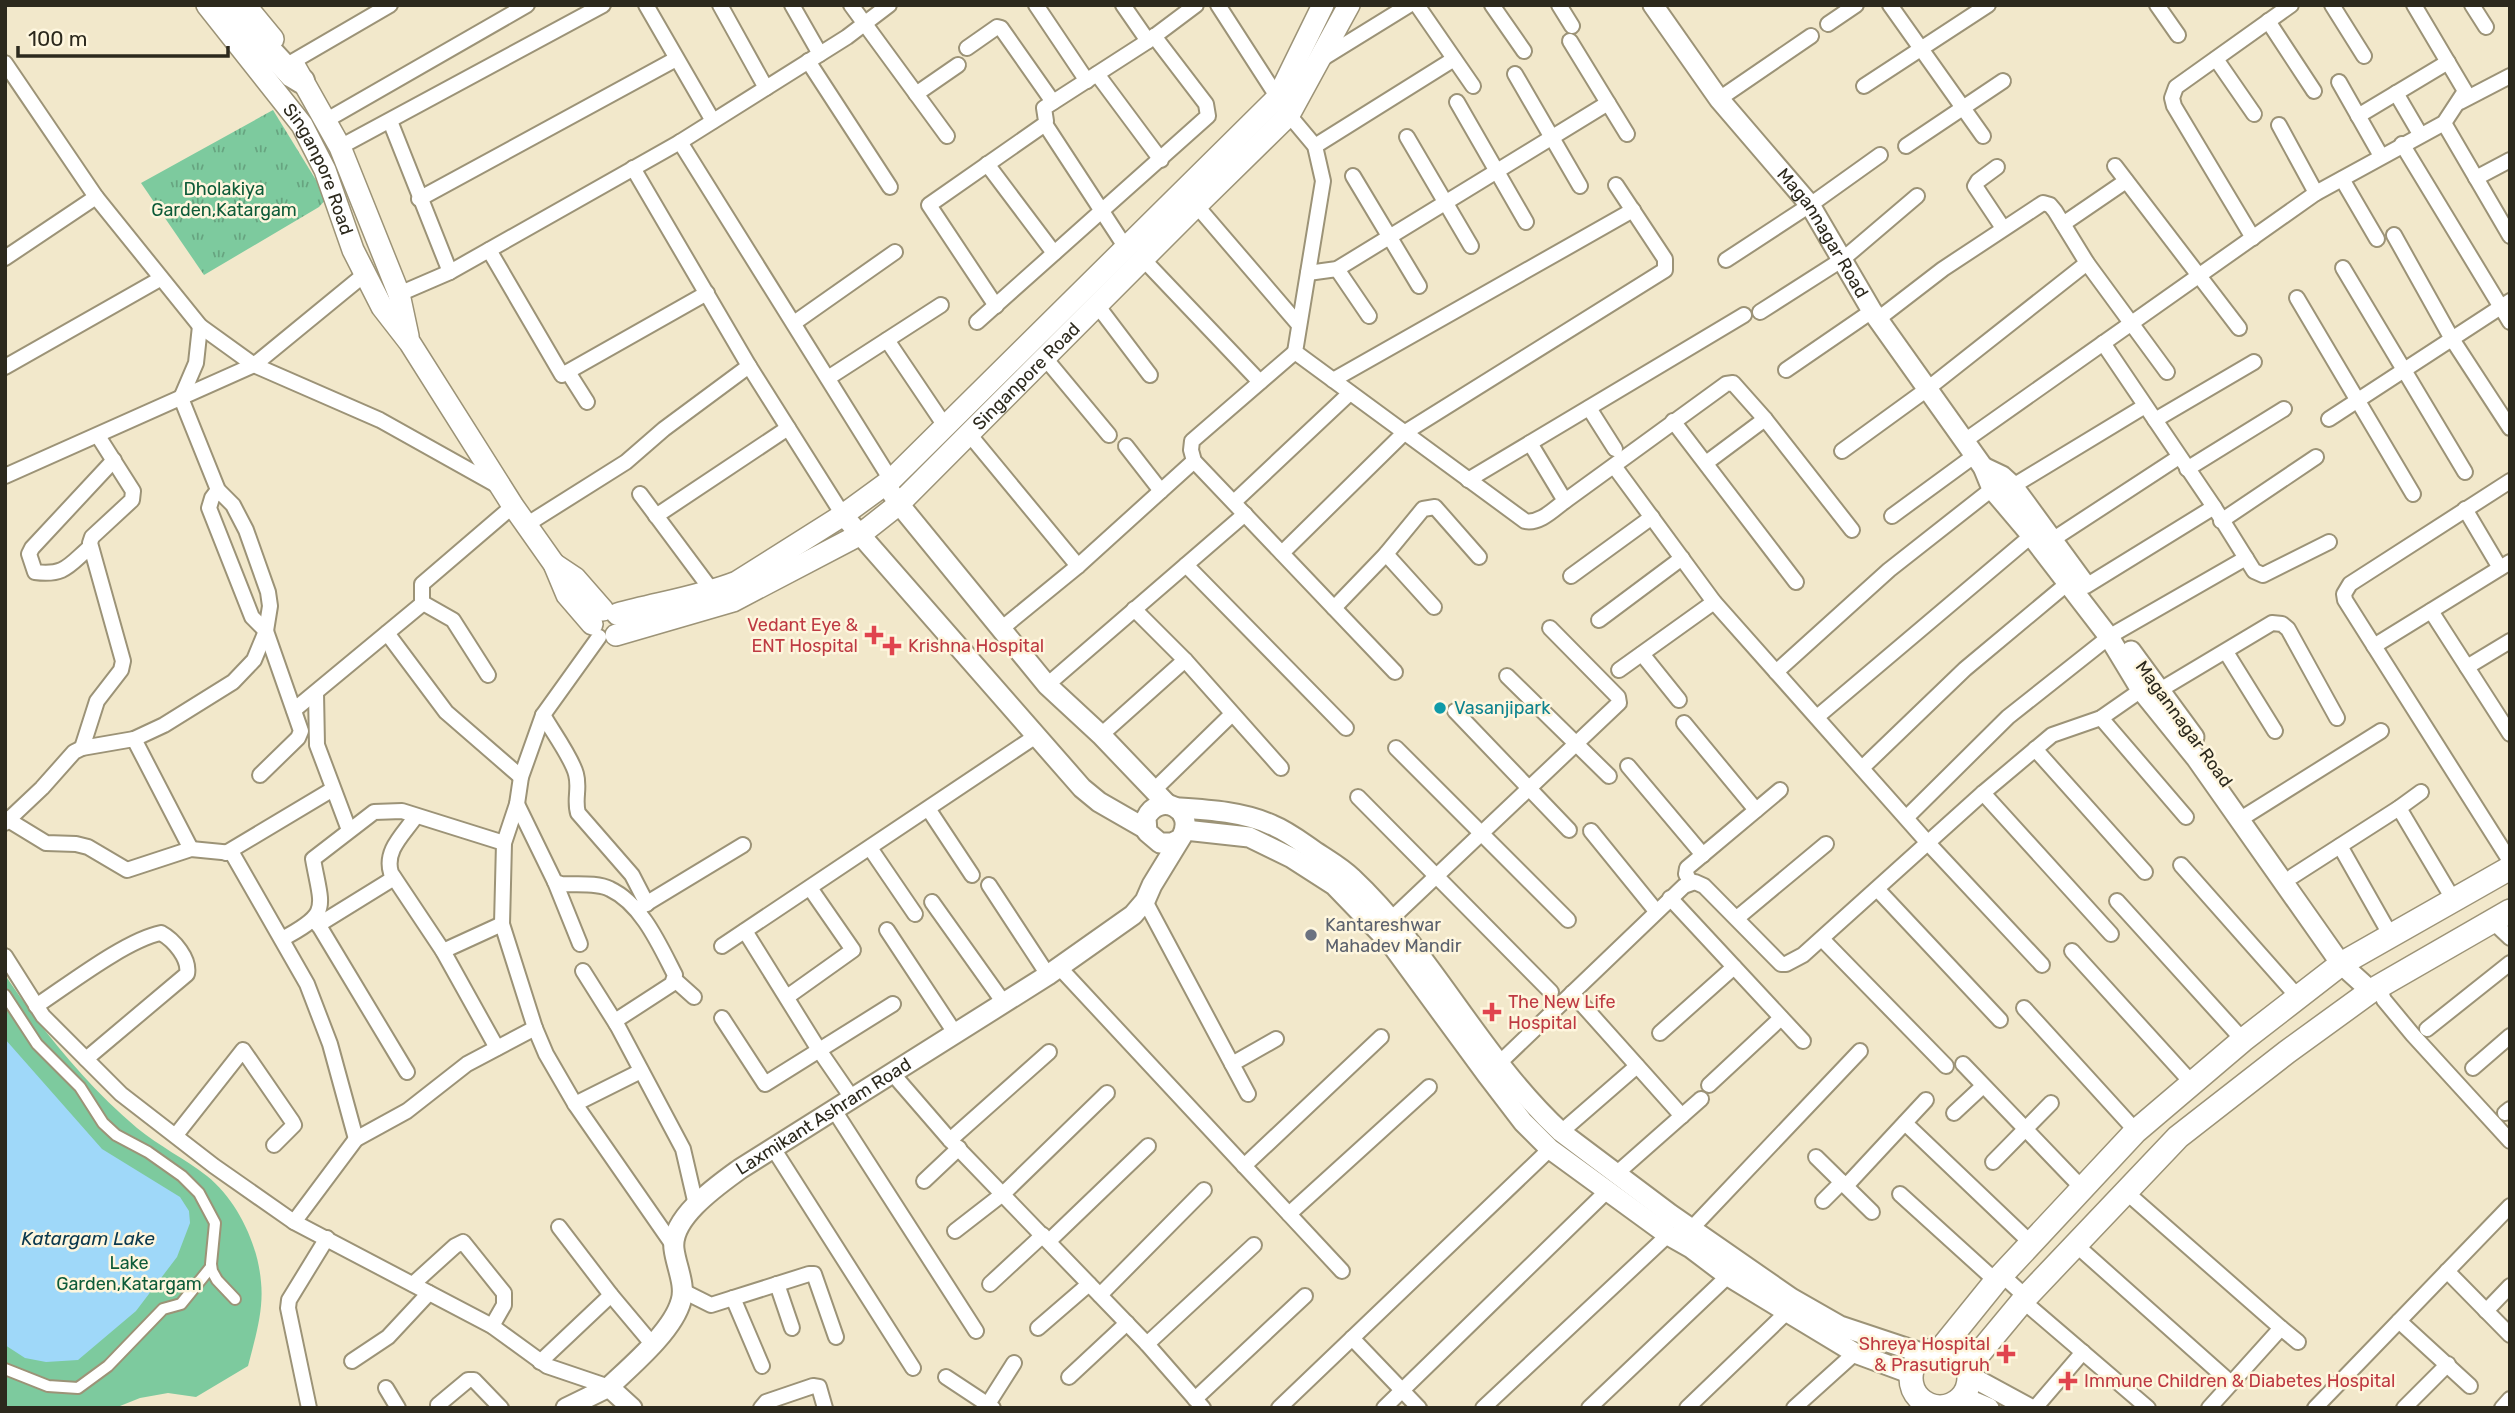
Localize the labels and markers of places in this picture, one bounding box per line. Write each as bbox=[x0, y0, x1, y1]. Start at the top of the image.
place label: Vedant Eye & ENT Hospital bbox=[747, 614, 859, 657]
marker: Vedant Eye & ENT Hospital bbox=[864, 625, 884, 645]
place label: Krishna Hospital bbox=[908, 635, 1044, 657]
marker: Krishna Hospital bbox=[882, 636, 902, 656]
place label: Vasanjipark bbox=[1454, 697, 1551, 719]
marker: Vasanjipark bbox=[1432, 700, 1448, 716]
place label: Kantareshwar Mahadev Mandir bbox=[1325, 914, 1462, 957]
marker: Kantareshwar Mahadev Mandir bbox=[1303, 927, 1319, 943]
place label: The New Life Hospital bbox=[1508, 991, 1616, 1034]
marker: The New Life Hospital bbox=[1482, 1002, 1502, 1022]
place label: Shreya Hospital & Prasutigruh bbox=[1859, 1333, 1990, 1376]
marker: Shreya Hospital & Prasutigruh bbox=[1996, 1344, 2016, 1364]
place label: Immune Children & Diabetes Hospital bbox=[2084, 1370, 2395, 1392]
marker: Immune Children & Diabetes Hospital bbox=[2058, 1371, 2078, 1391]

